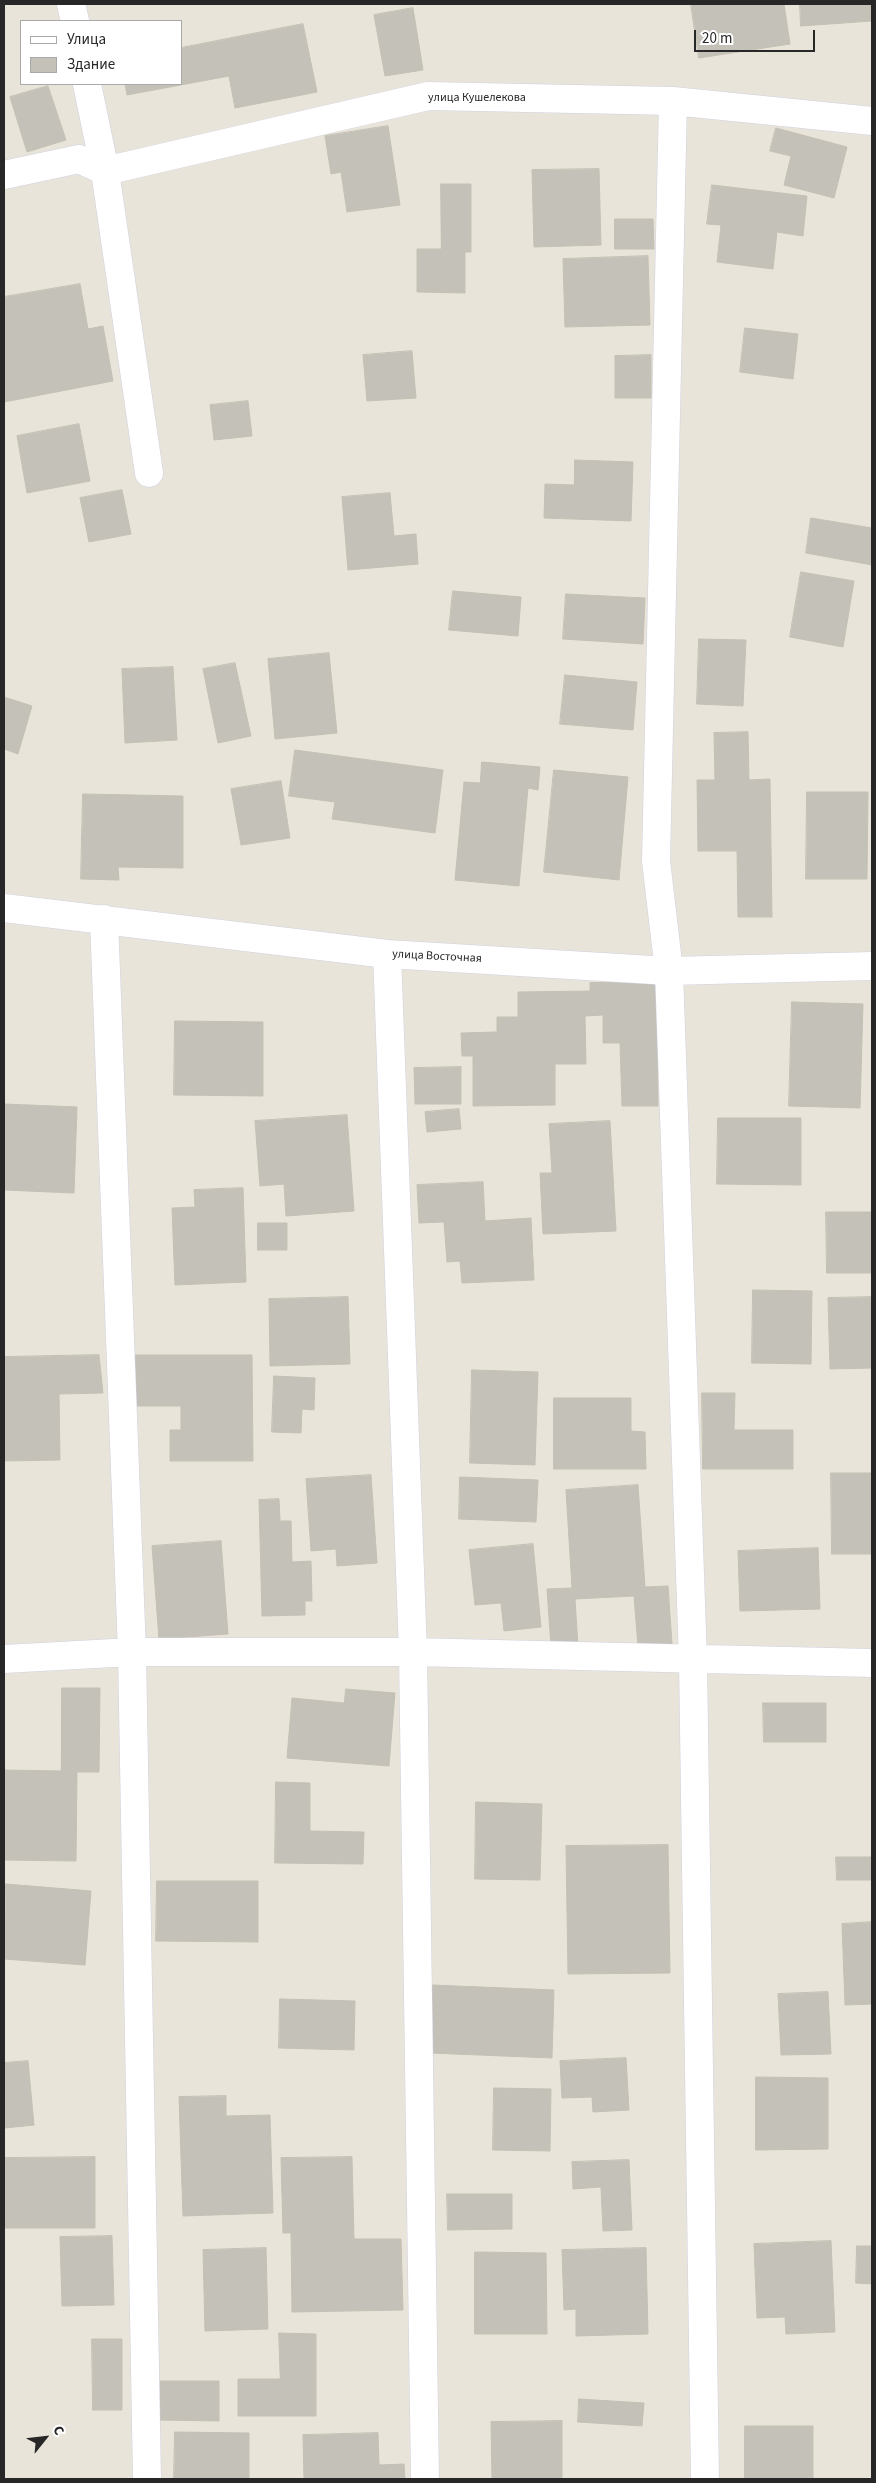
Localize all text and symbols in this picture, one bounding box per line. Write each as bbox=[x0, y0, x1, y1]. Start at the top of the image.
legend bbox=[20, 20, 182, 85]
scale bar bbox=[696, 20, 817, 52]
text: 20 m bbox=[702, 28, 732, 49]
text: Улица bbox=[67, 29, 106, 50]
text: Здание bbox=[67, 54, 115, 75]
street label: улица Кушелекова bbox=[428, 91, 526, 105]
street label: улица Восточная bbox=[392, 947, 482, 967]
north arrow bbox=[20, 2413, 70, 2463]
text: С bbox=[47, 2422, 69, 2439]

